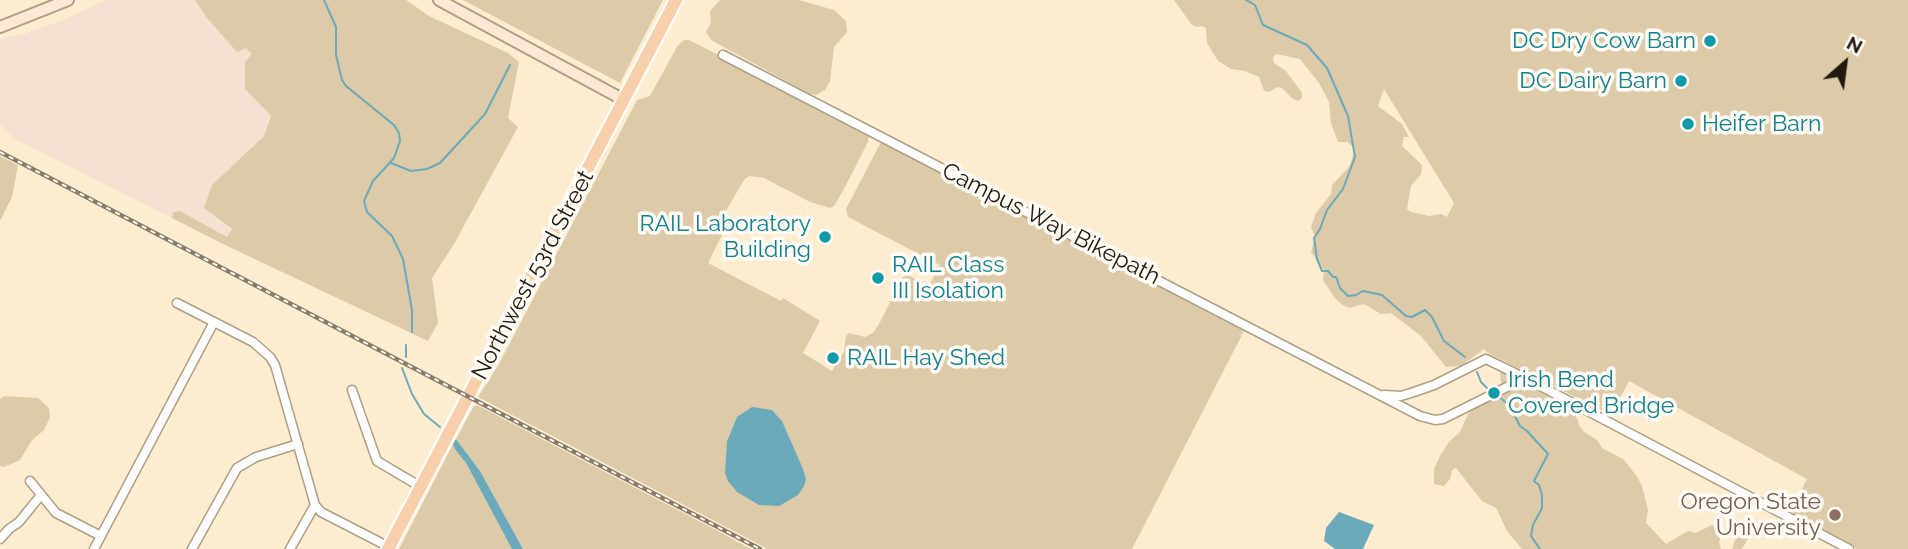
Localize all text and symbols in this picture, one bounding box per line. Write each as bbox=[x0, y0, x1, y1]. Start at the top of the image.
place label: DC Dry Cow Barn bbox=[1512, 27, 1696, 55]
north arrow bbox=[1810, 28, 1880, 98]
text: N bbox=[1843, 31, 1866, 58]
marker: DC Dry Cow Barn bbox=[1702, 33, 1718, 49]
place label: DC Dairy Barn bbox=[1519, 67, 1667, 95]
marker: DC Dairy Barn bbox=[1673, 73, 1689, 89]
place label: Heifer Barn bbox=[1702, 110, 1821, 138]
marker: Heifer Barn bbox=[1680, 116, 1696, 132]
street label: Campus Way Bikepath bbox=[937, 157, 1165, 291]
street label: Northwest 53rd Street bbox=[466, 166, 600, 384]
place label: RAIL Laboratory Building bbox=[640, 210, 811, 264]
marker: RAIL Laboratory Building bbox=[817, 229, 833, 245]
place label: RAIL Class III Isolation bbox=[892, 251, 1004, 305]
marker: RAIL Class III Isolation bbox=[870, 270, 886, 286]
place label: RAIL Hay Shed bbox=[847, 344, 1005, 372]
marker: RAIL Hay Shed bbox=[825, 350, 841, 366]
place label: Irish Bend Covered Bridge bbox=[1508, 366, 1674, 420]
marker: Irish Bend Covered Bridge bbox=[1486, 385, 1502, 401]
place label: Oregon State University bbox=[1681, 488, 1821, 542]
marker: Oregon State University bbox=[1827, 507, 1843, 523]

